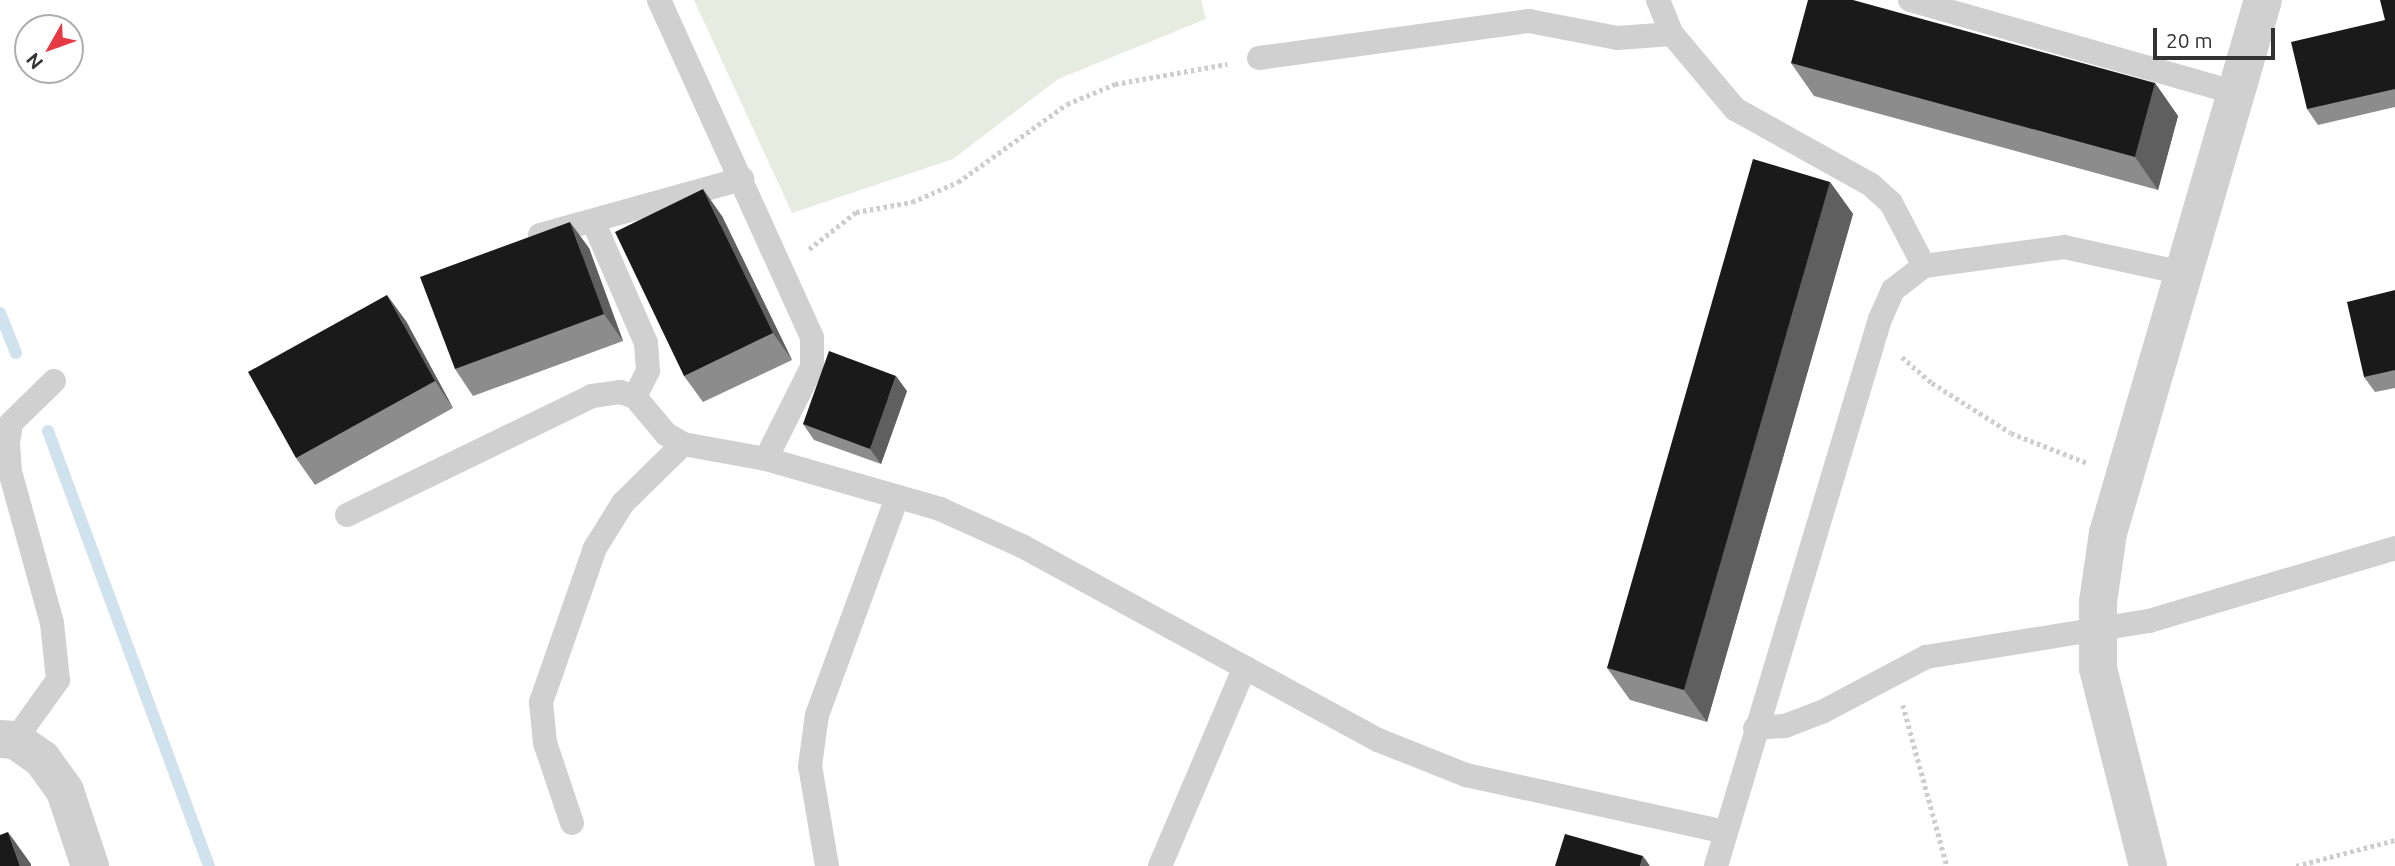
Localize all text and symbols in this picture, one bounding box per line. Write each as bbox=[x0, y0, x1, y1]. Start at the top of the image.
north arrow bbox=[14, 14, 84, 84]
scale bar bbox=[2157, 14, 2280, 58]
text: 20 m bbox=[2166, 28, 2213, 52]
text: N bbox=[21, 49, 47, 74]

